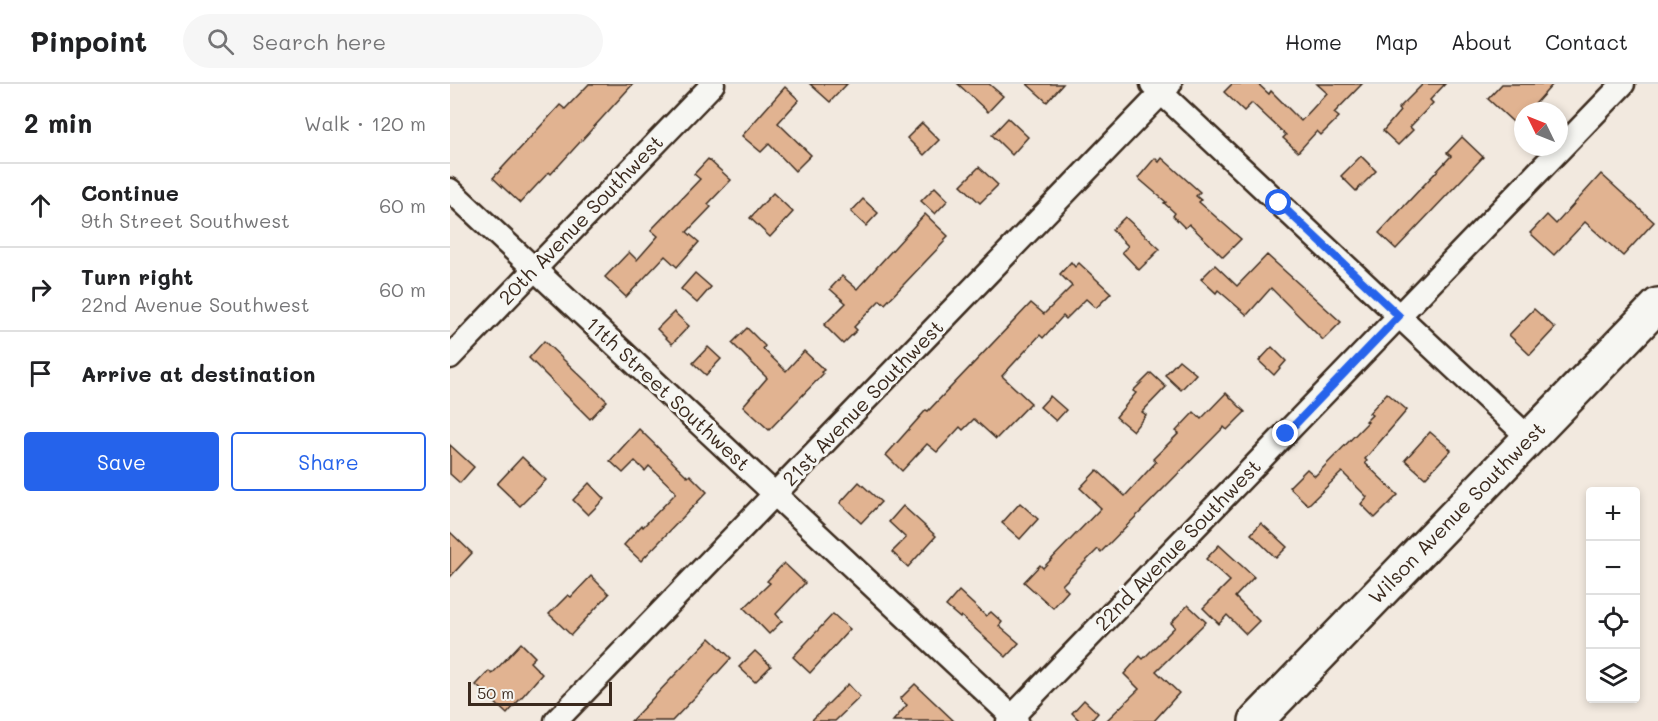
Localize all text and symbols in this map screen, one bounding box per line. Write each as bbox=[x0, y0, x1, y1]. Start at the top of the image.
search box bbox=[183, 14, 603, 68]
text: Pinpoint bbox=[30, 23, 147, 59]
icon: search bbox=[204, 25, 237, 58]
text: Search here bbox=[252, 27, 386, 56]
text: Home bbox=[1285, 28, 1342, 55]
text: Map bbox=[1375, 28, 1418, 55]
text: About bbox=[1451, 28, 1512, 55]
text: Contact bbox=[1545, 28, 1628, 55]
north arrow bbox=[1514, 102, 1568, 156]
text: 2 min bbox=[24, 106, 92, 140]
text: Walk · 120 m bbox=[304, 110, 426, 136]
street label: 20th Avenue Southwest bbox=[492, 129, 668, 310]
text: Continue bbox=[81, 178, 179, 207]
icon: ahead bbox=[24, 189, 57, 222]
route start bbox=[1265, 189, 1291, 215]
text: 60 m bbox=[379, 192, 426, 218]
text: 9th Street Southwest bbox=[81, 207, 290, 233]
text: Turn right bbox=[81, 262, 193, 291]
icon: right bbox=[24, 273, 57, 306]
text: 60 m bbox=[379, 276, 426, 302]
text: 22nd Avenue Southwest bbox=[81, 291, 310, 317]
street label: 11th Street Southwest bbox=[581, 310, 756, 476]
street label: 21st Avenue Southwest bbox=[776, 314, 948, 491]
icon: arrive bbox=[24, 357, 57, 390]
text: Arrive at destination bbox=[81, 359, 316, 388]
street label: Wilson Avenue Southwest bbox=[1362, 416, 1550, 609]
route end bbox=[1272, 420, 1298, 446]
button: Save bbox=[24, 432, 219, 491]
button: Share bbox=[231, 432, 426, 491]
street label: 22nd Avenue Southwest bbox=[1089, 453, 1266, 636]
map controls bbox=[1586, 487, 1640, 703]
button: + bbox=[1586, 487, 1640, 541]
button: − bbox=[1586, 541, 1640, 595]
button: locate bbox=[1586, 595, 1640, 649]
button: layers bbox=[1586, 649, 1640, 703]
scale bar bbox=[468, 679, 612, 706]
text: 50 m bbox=[477, 682, 514, 703]

